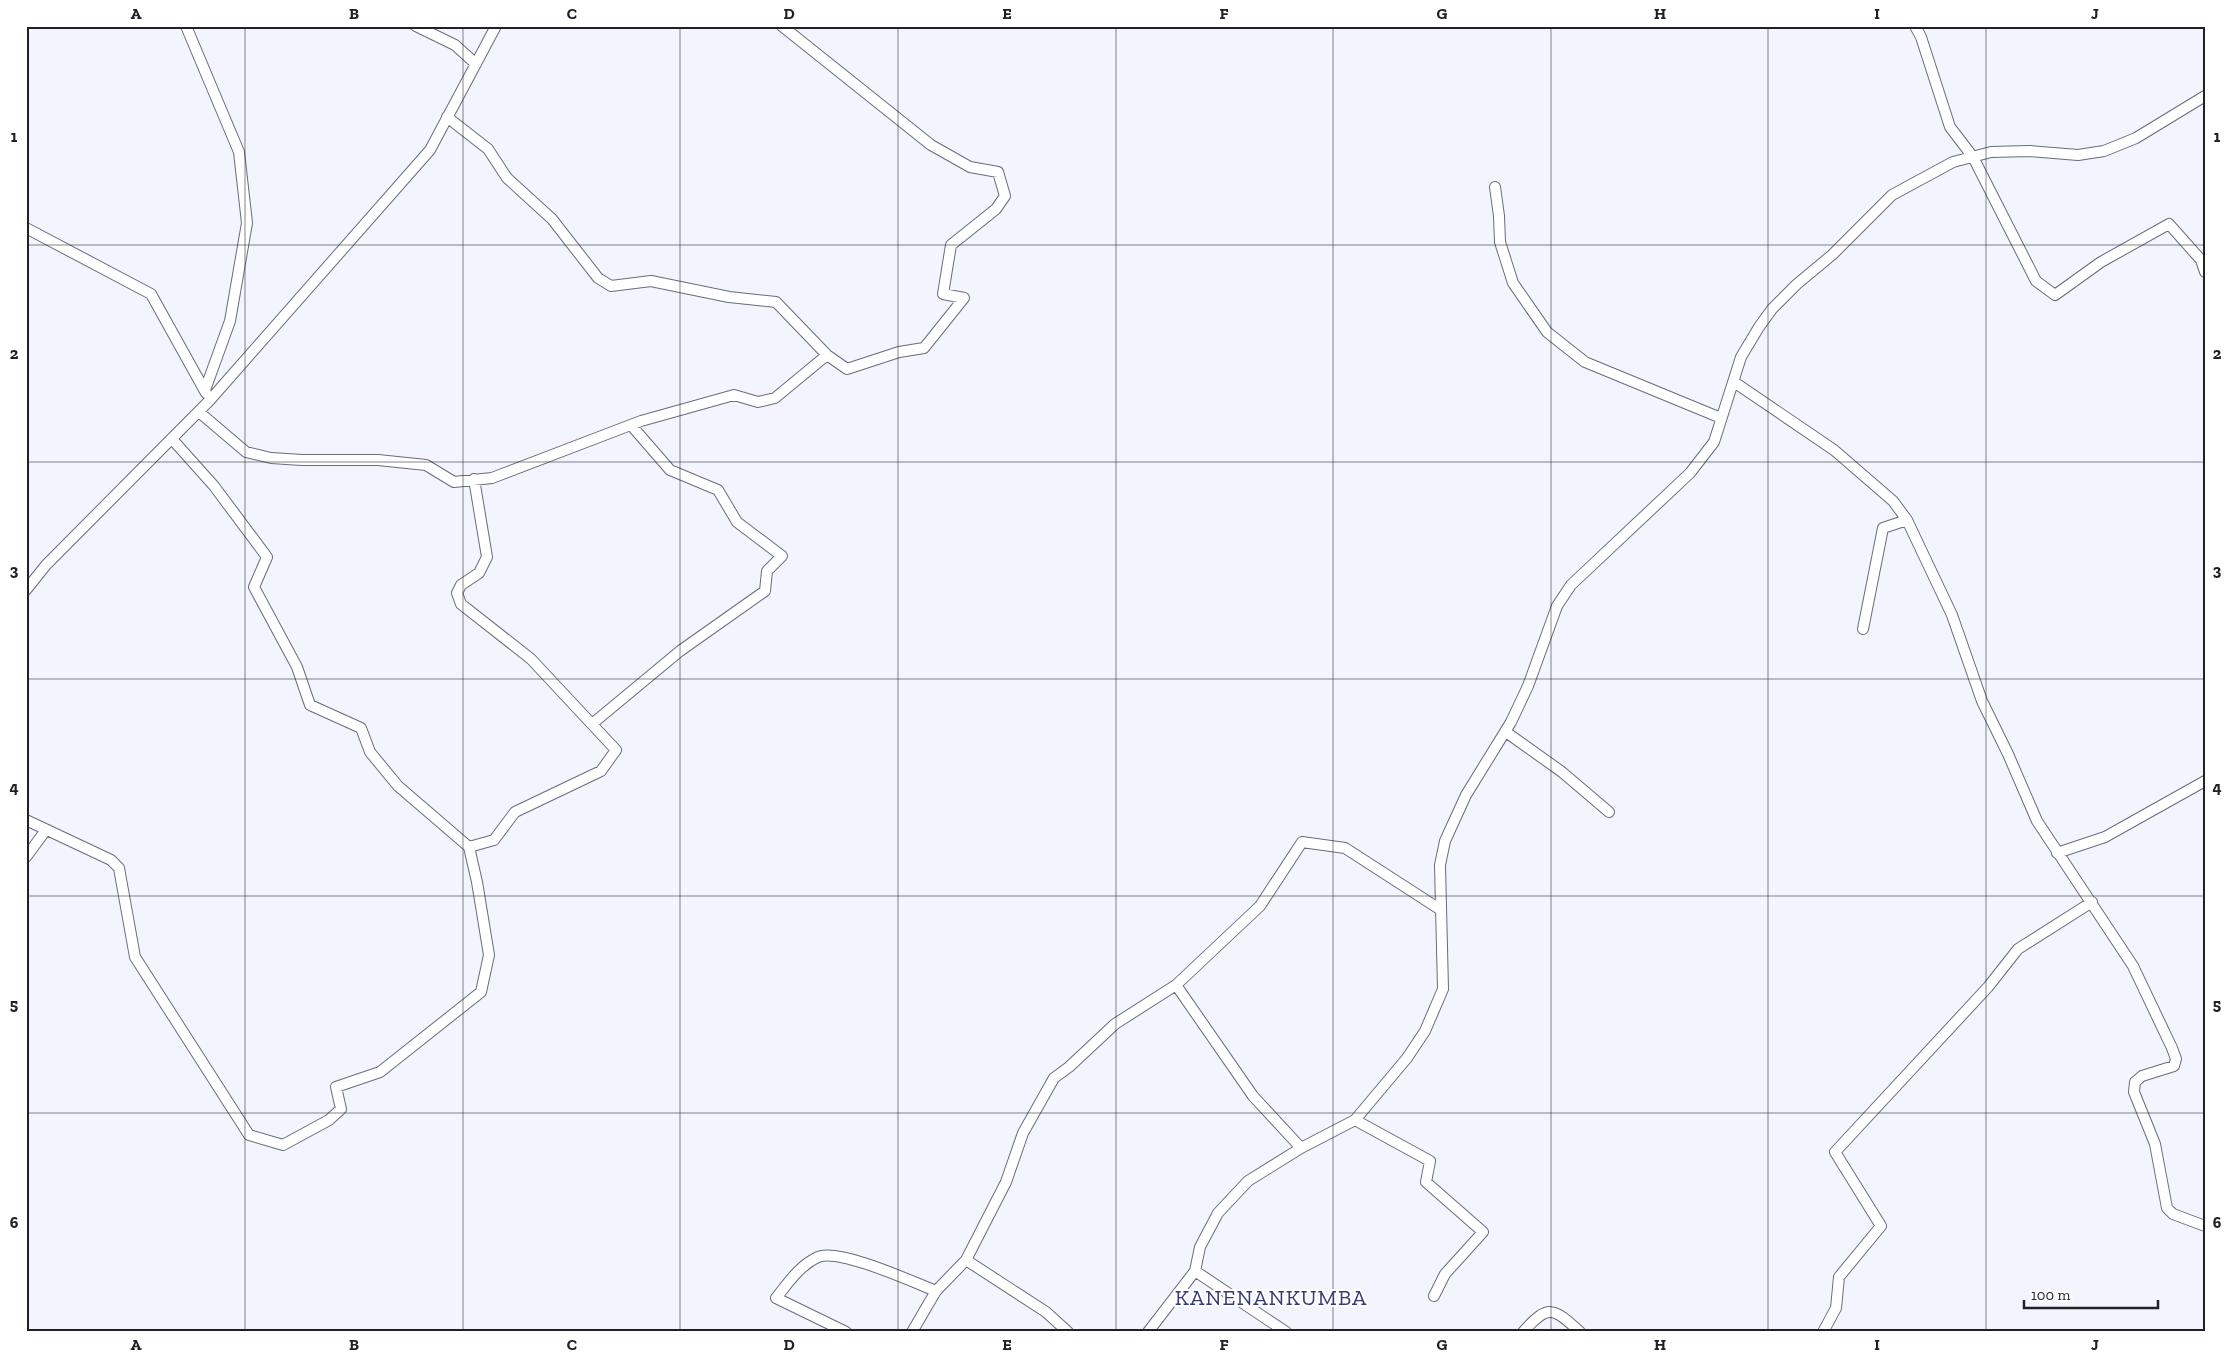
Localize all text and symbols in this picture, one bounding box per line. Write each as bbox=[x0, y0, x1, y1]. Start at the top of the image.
text: A bbox=[131, 4, 142, 23]
text: B bbox=[349, 4, 359, 23]
text: C bbox=[567, 4, 577, 23]
text: D bbox=[783, 4, 795, 23]
text: E bbox=[1002, 4, 1012, 23]
text: F bbox=[1219, 4, 1229, 23]
text: G bbox=[1437, 4, 1448, 23]
text: H bbox=[1654, 4, 1666, 23]
text: I bbox=[1874, 4, 1880, 23]
text: J bbox=[2091, 4, 2099, 23]
text: 1 bbox=[11, 127, 18, 146]
text: 1 bbox=[2214, 127, 2221, 146]
text: 2 bbox=[10, 344, 19, 363]
text: 2 bbox=[2213, 344, 2222, 363]
text: 3 bbox=[10, 561, 19, 580]
text: 3 bbox=[2213, 561, 2222, 580]
text: 4 bbox=[9, 778, 19, 797]
text: 4 bbox=[2212, 778, 2222, 797]
text: 5 bbox=[10, 995, 18, 1014]
text: 5 bbox=[2213, 995, 2221, 1014]
text: 6 bbox=[10, 1213, 19, 1232]
text: 6 bbox=[2213, 1213, 2222, 1232]
scale bar bbox=[2024, 1278, 2157, 1310]
district label: KANENANKUMBA bbox=[1175, 1284, 1367, 1311]
text: 100 m bbox=[2031, 1286, 2070, 1304]
text: A bbox=[131, 1335, 142, 1354]
text: B bbox=[349, 1335, 359, 1354]
text: C bbox=[567, 1335, 577, 1354]
text: D bbox=[783, 1335, 795, 1354]
text: E bbox=[1002, 1335, 1012, 1354]
text: F bbox=[1219, 1335, 1229, 1354]
text: G bbox=[1437, 1335, 1448, 1354]
text: H bbox=[1654, 1335, 1666, 1354]
text: I bbox=[1874, 1335, 1880, 1354]
text: J bbox=[2091, 1335, 2099, 1354]

